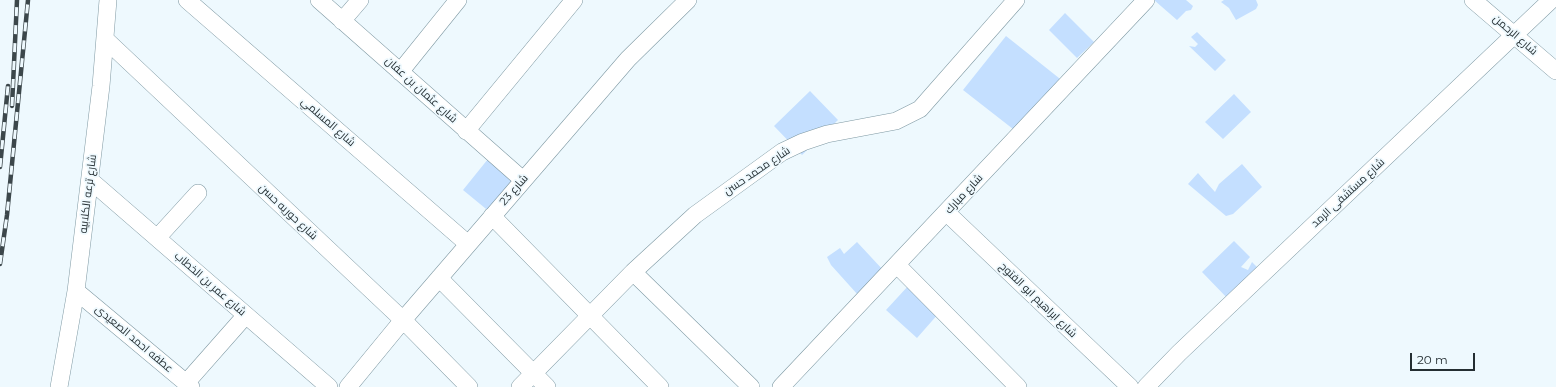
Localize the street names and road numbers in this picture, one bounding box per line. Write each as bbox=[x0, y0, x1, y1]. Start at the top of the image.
street label: شارع الرحمن bbox=[1490, 12, 1540, 58]
street label: شارع عثمان بن عفان bbox=[382, 54, 460, 126]
street label: شارع المسلمي bbox=[298, 95, 358, 149]
street label: شارع محمد حسن bbox=[721, 144, 793, 198]
street label: شارع ترعه الكلابيه bbox=[77, 154, 99, 234]
street label: شارع مستشفى الرمد bbox=[1309, 156, 1387, 230]
street label: شارع مبارك bbox=[942, 171, 986, 217]
street label: شارع 23 bbox=[497, 172, 531, 208]
street label: شارع حوريه حسن bbox=[256, 181, 320, 243]
street label: شارع عمر بن الخطاب bbox=[171, 249, 249, 319]
street label: شارع ابراهيم ابو الفتوح bbox=[997, 260, 1079, 340]
street label: عطفه احمد الصعيدى bbox=[92, 303, 176, 375]

